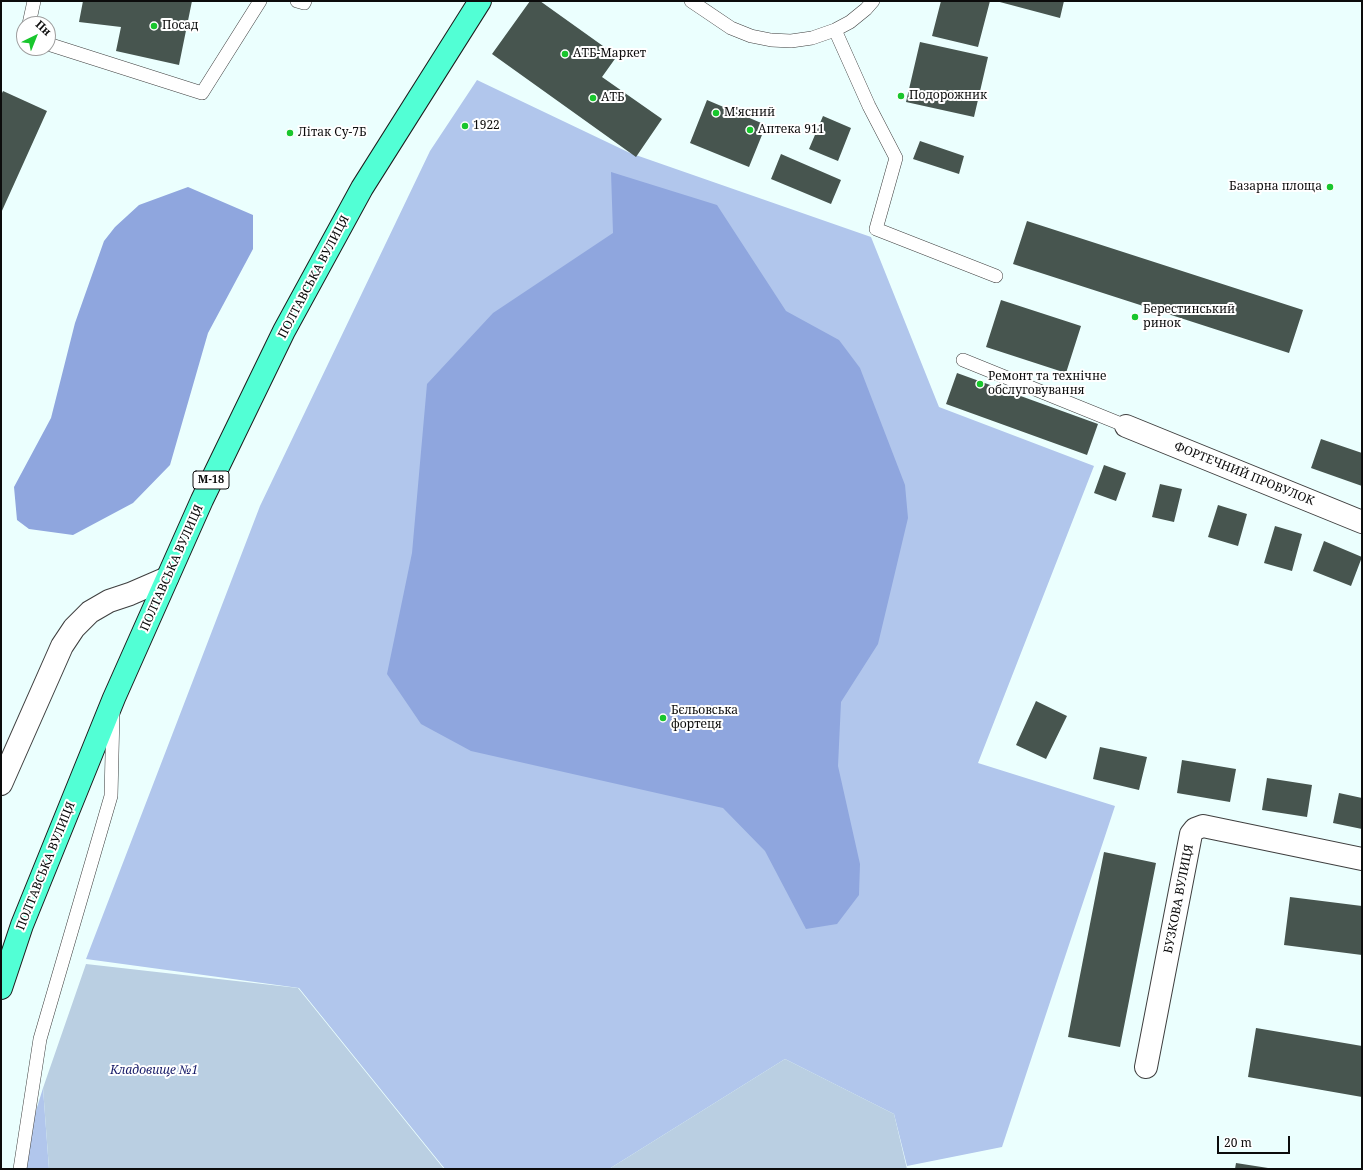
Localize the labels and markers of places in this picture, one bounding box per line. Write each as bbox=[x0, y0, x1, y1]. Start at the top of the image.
place label: Посад bbox=[162, 19, 199, 33]
marker: Посад bbox=[149, 21, 159, 31]
place label: АТБ-Маркет bbox=[573, 47, 646, 61]
marker: АТБ-Маркет bbox=[560, 49, 570, 59]
place label: Подорожник bbox=[909, 89, 987, 103]
place label: АТБ bbox=[601, 91, 624, 105]
marker: Подорожник bbox=[896, 91, 906, 101]
marker: АТБ bbox=[588, 93, 598, 103]
place label: М'ясний bbox=[724, 106, 775, 120]
marker: М'ясний bbox=[711, 108, 721, 118]
place label: 1922 bbox=[473, 119, 500, 133]
marker: 1922 bbox=[460, 121, 470, 131]
place label: Аптека 911 bbox=[758, 123, 824, 137]
marker: Аптека 911 bbox=[745, 125, 755, 135]
place label: Літак Су-7Б bbox=[298, 126, 367, 140]
marker: Літак Су-7Б bbox=[285, 128, 295, 138]
place label: Базарна площа bbox=[1229, 180, 1322, 194]
marker: Базарна площа bbox=[1325, 182, 1335, 192]
place label: Берестинський ринок bbox=[1143, 303, 1235, 331]
marker: Берестинський ринок bbox=[1130, 312, 1140, 322]
place label: Ремонт та технічне обслуговування bbox=[988, 370, 1106, 398]
marker: Ремонт та технічне обслуговування bbox=[975, 379, 985, 389]
place label: Бєльовська фортеця bbox=[671, 704, 738, 732]
marker: Бєльовська фортеця bbox=[658, 713, 668, 723]

